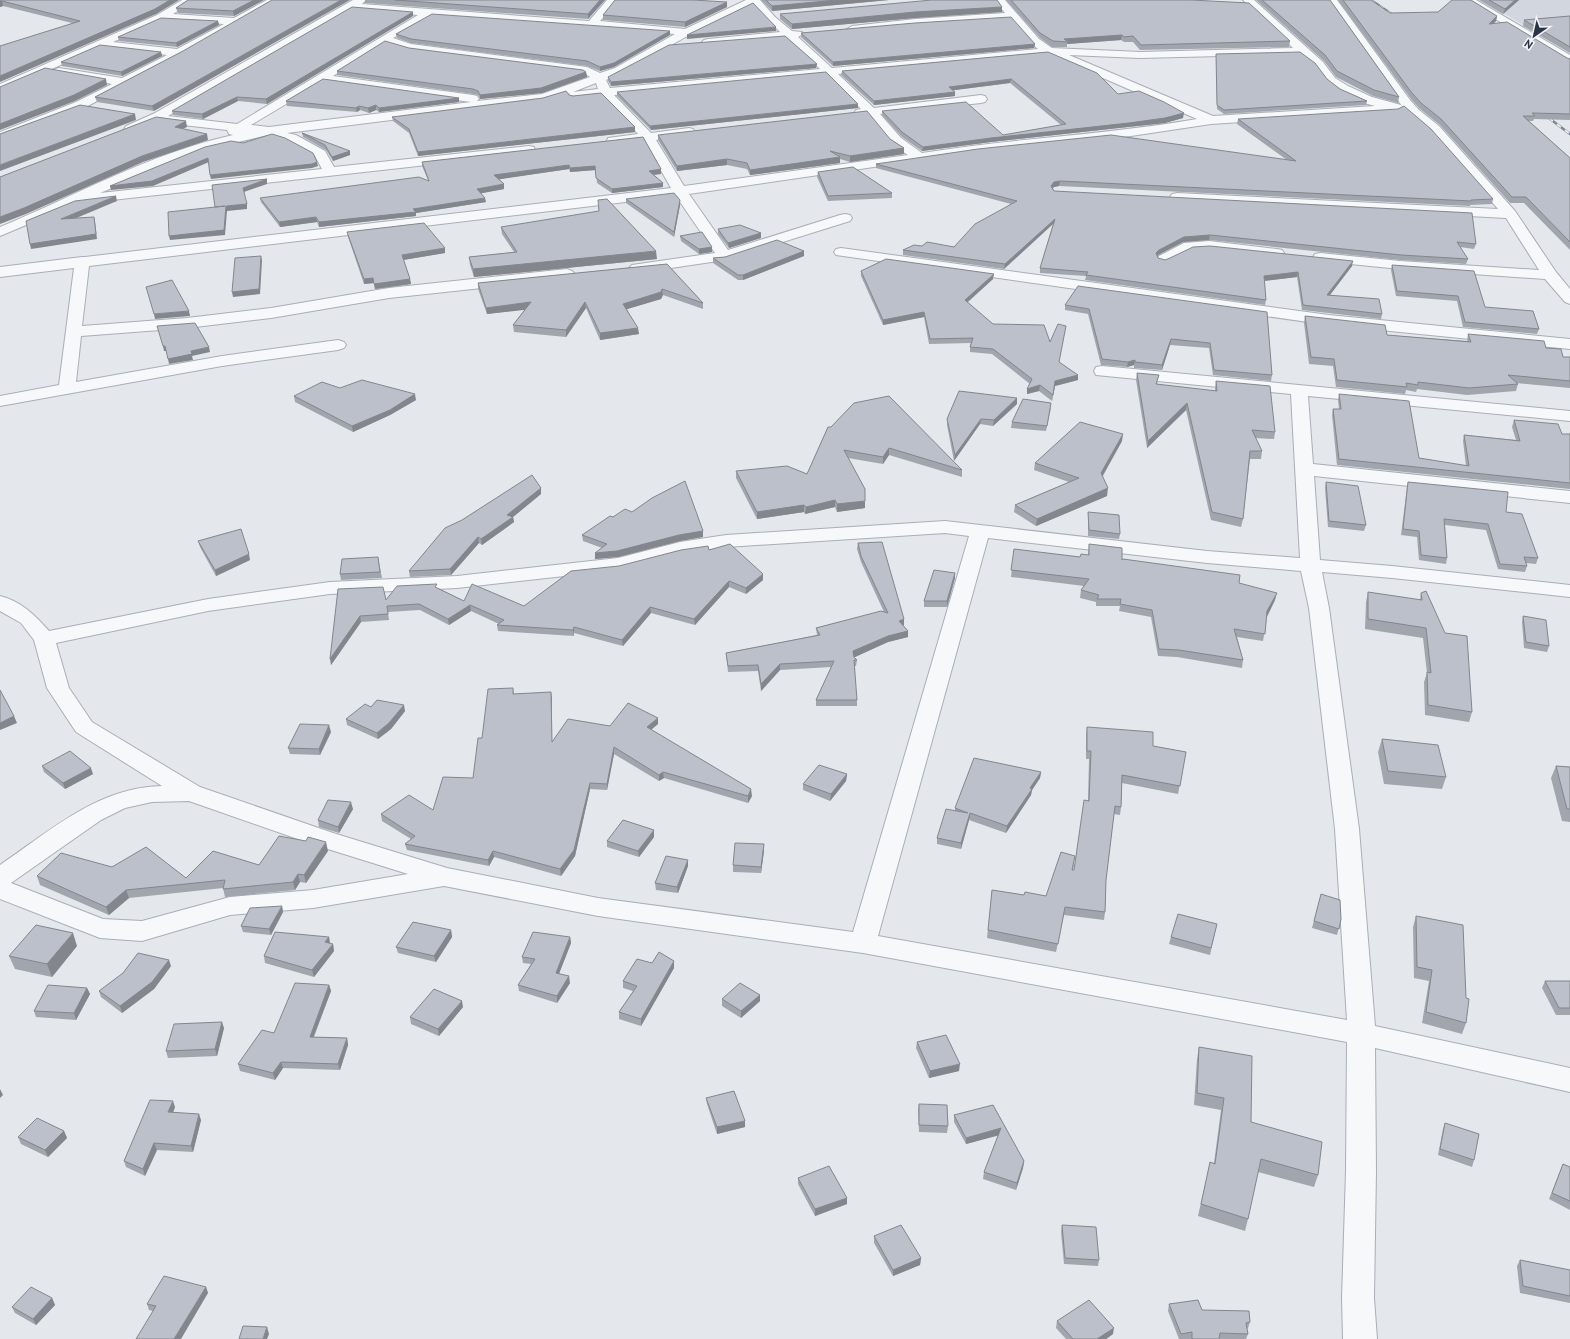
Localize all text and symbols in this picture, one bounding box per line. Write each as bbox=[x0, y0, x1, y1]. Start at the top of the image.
north arrow bbox=[1514, 16, 1554, 56]
text: N bbox=[1521, 36, 1535, 52]

